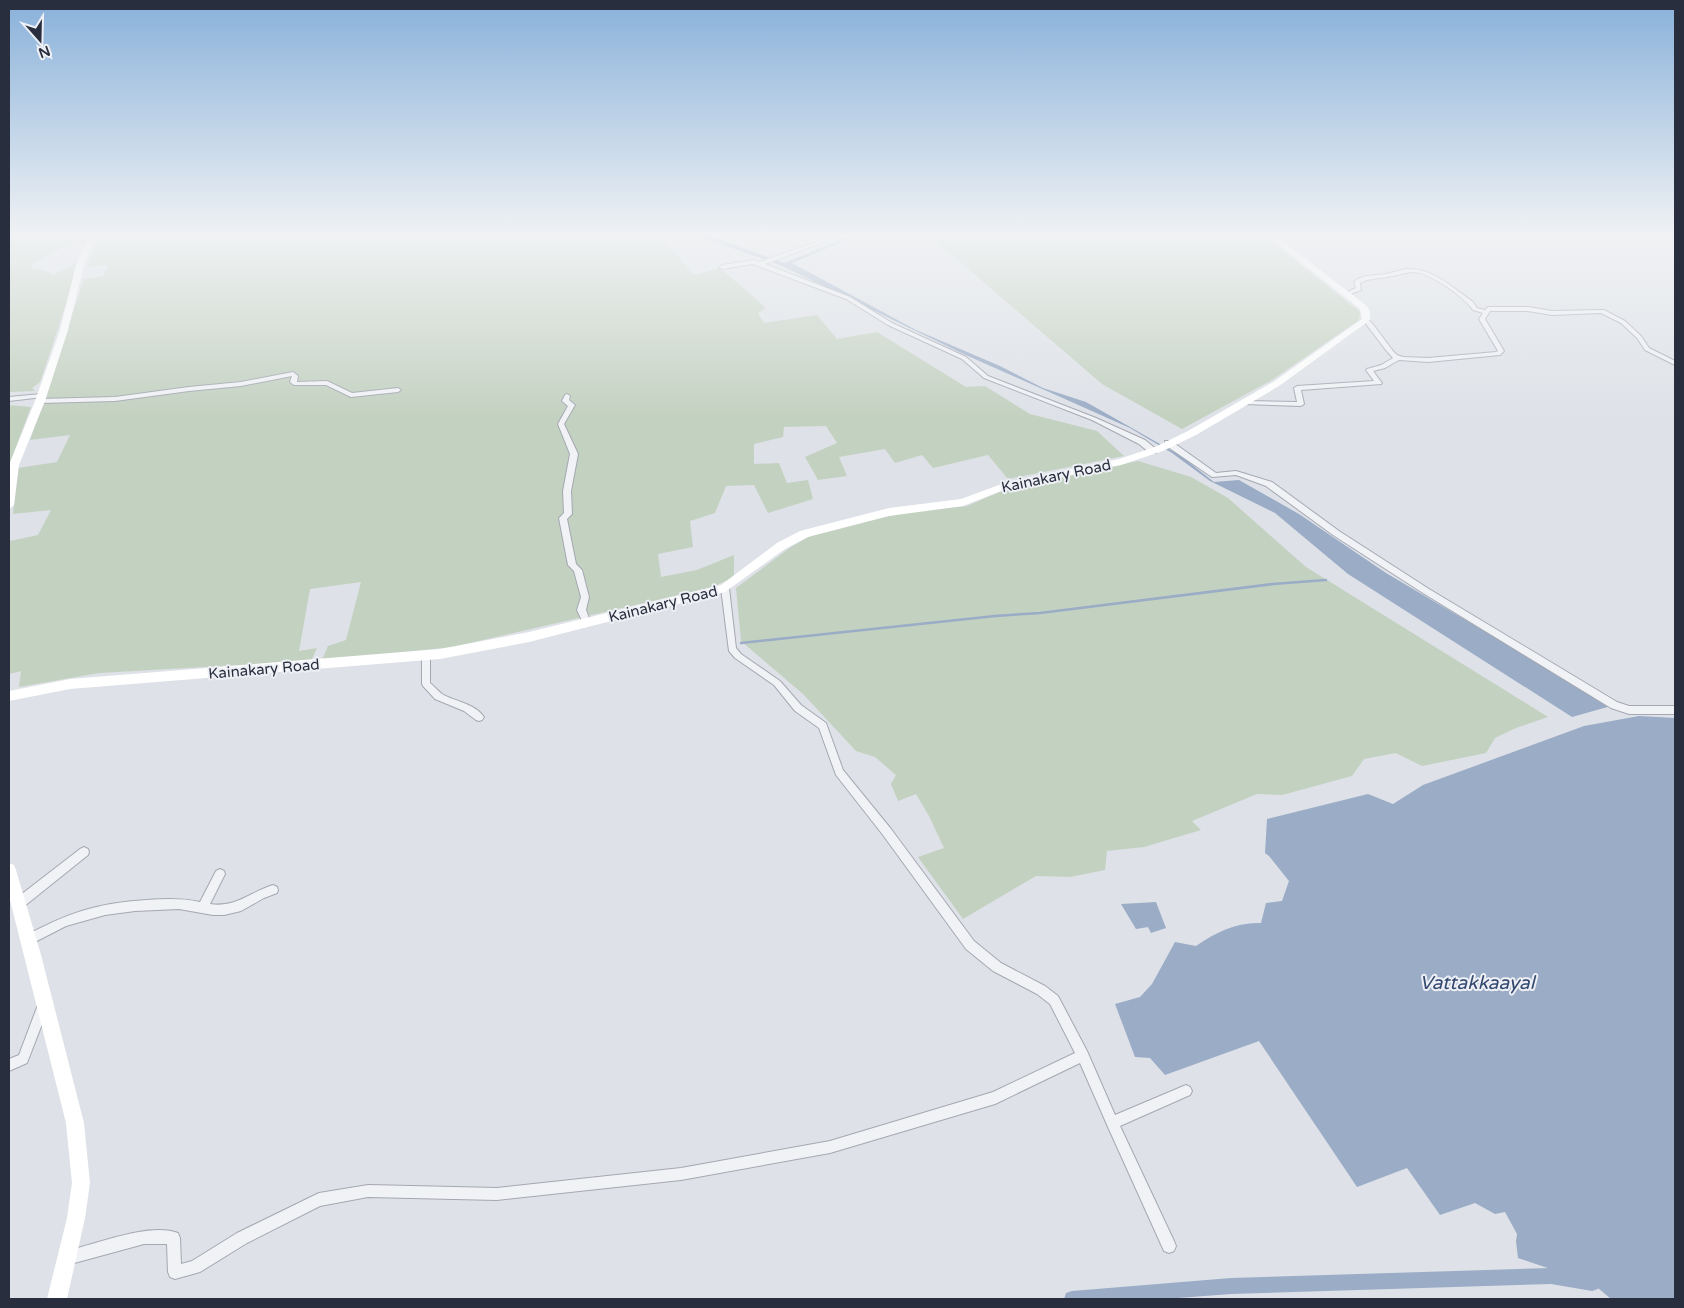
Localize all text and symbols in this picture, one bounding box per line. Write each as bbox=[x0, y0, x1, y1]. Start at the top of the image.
north arrow bbox=[15, 15, 65, 65]
text: N bbox=[36, 42, 52, 62]
street label: Kainakary Road bbox=[1000, 456, 1112, 496]
street label: Kainakary Road bbox=[607, 582, 719, 626]
street label: Kainakary Road bbox=[208, 655, 320, 683]
water label: Vattakkaayal bbox=[1420, 972, 1537, 994]

